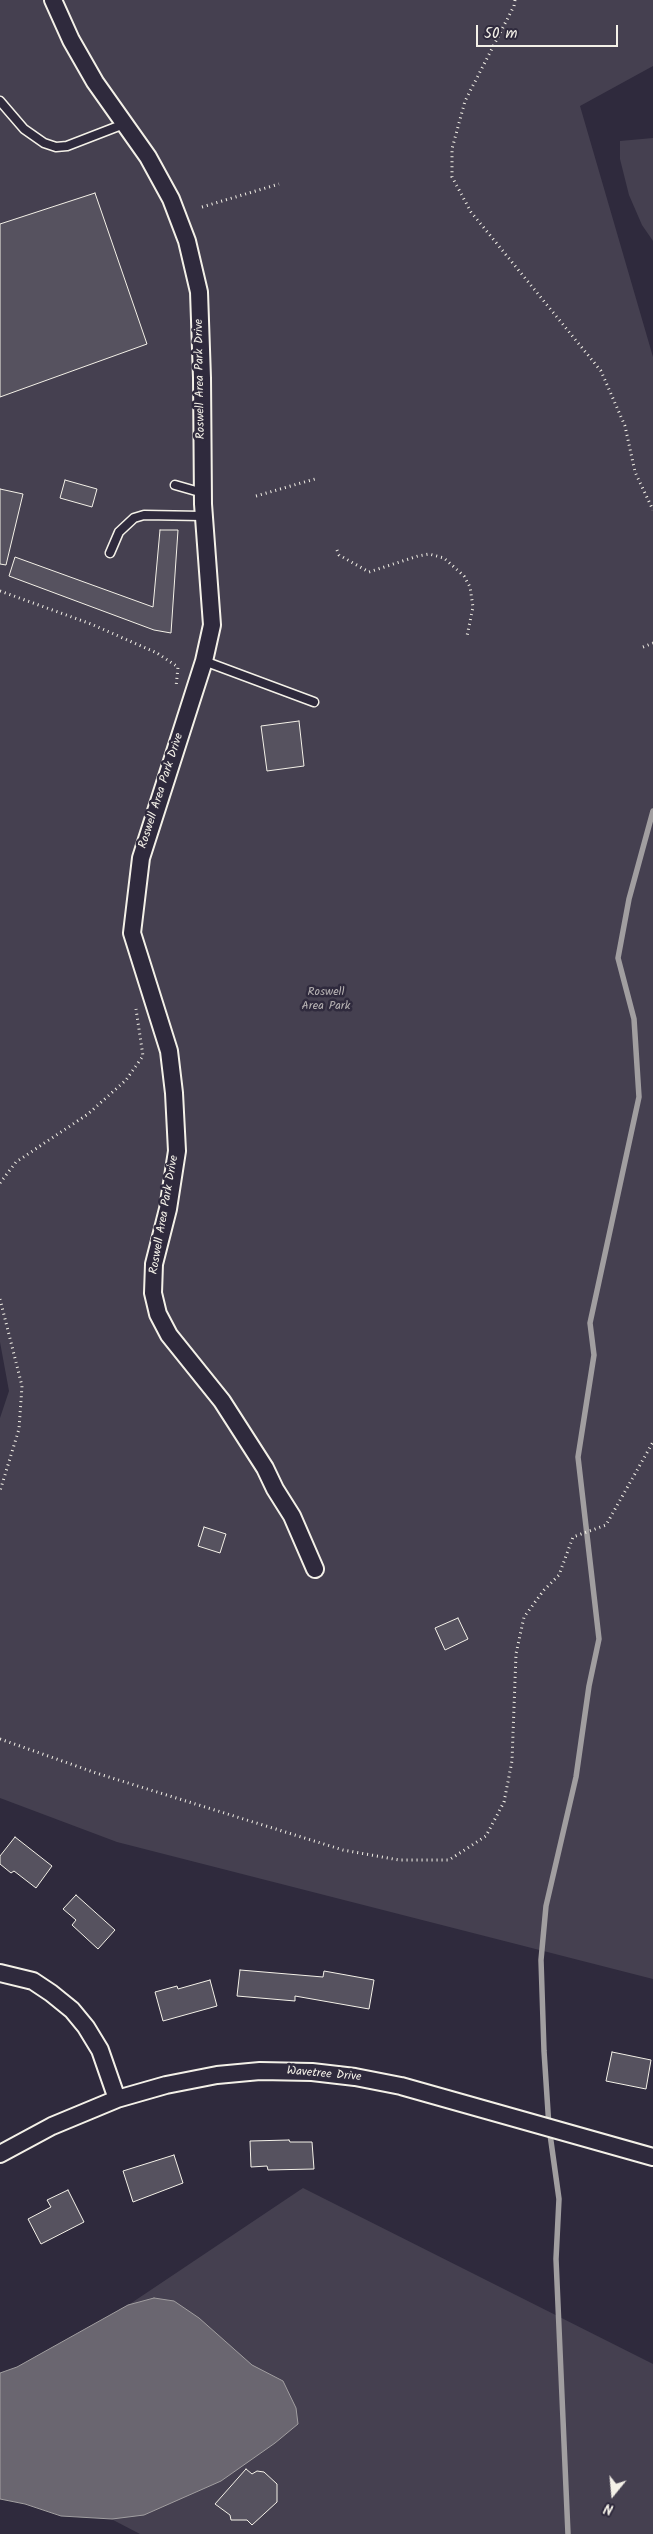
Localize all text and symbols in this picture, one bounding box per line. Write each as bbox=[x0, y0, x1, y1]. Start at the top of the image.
scale bar bbox=[478, 15, 620, 47]
text: 50 m bbox=[484, 22, 518, 46]
street label: Roswell Area Park Drive bbox=[193, 319, 209, 439]
street label: Roswell Area Park Drive bbox=[137, 732, 187, 850]
park label: Roswell Area Park bbox=[302, 986, 350, 1014]
street label: Roswell Area Park Drive bbox=[147, 1154, 183, 1276]
street label: Wavetree Drive bbox=[286, 2065, 362, 2085]
north arrow bbox=[588, 2469, 638, 2519]
text: N bbox=[601, 2497, 616, 2520]

